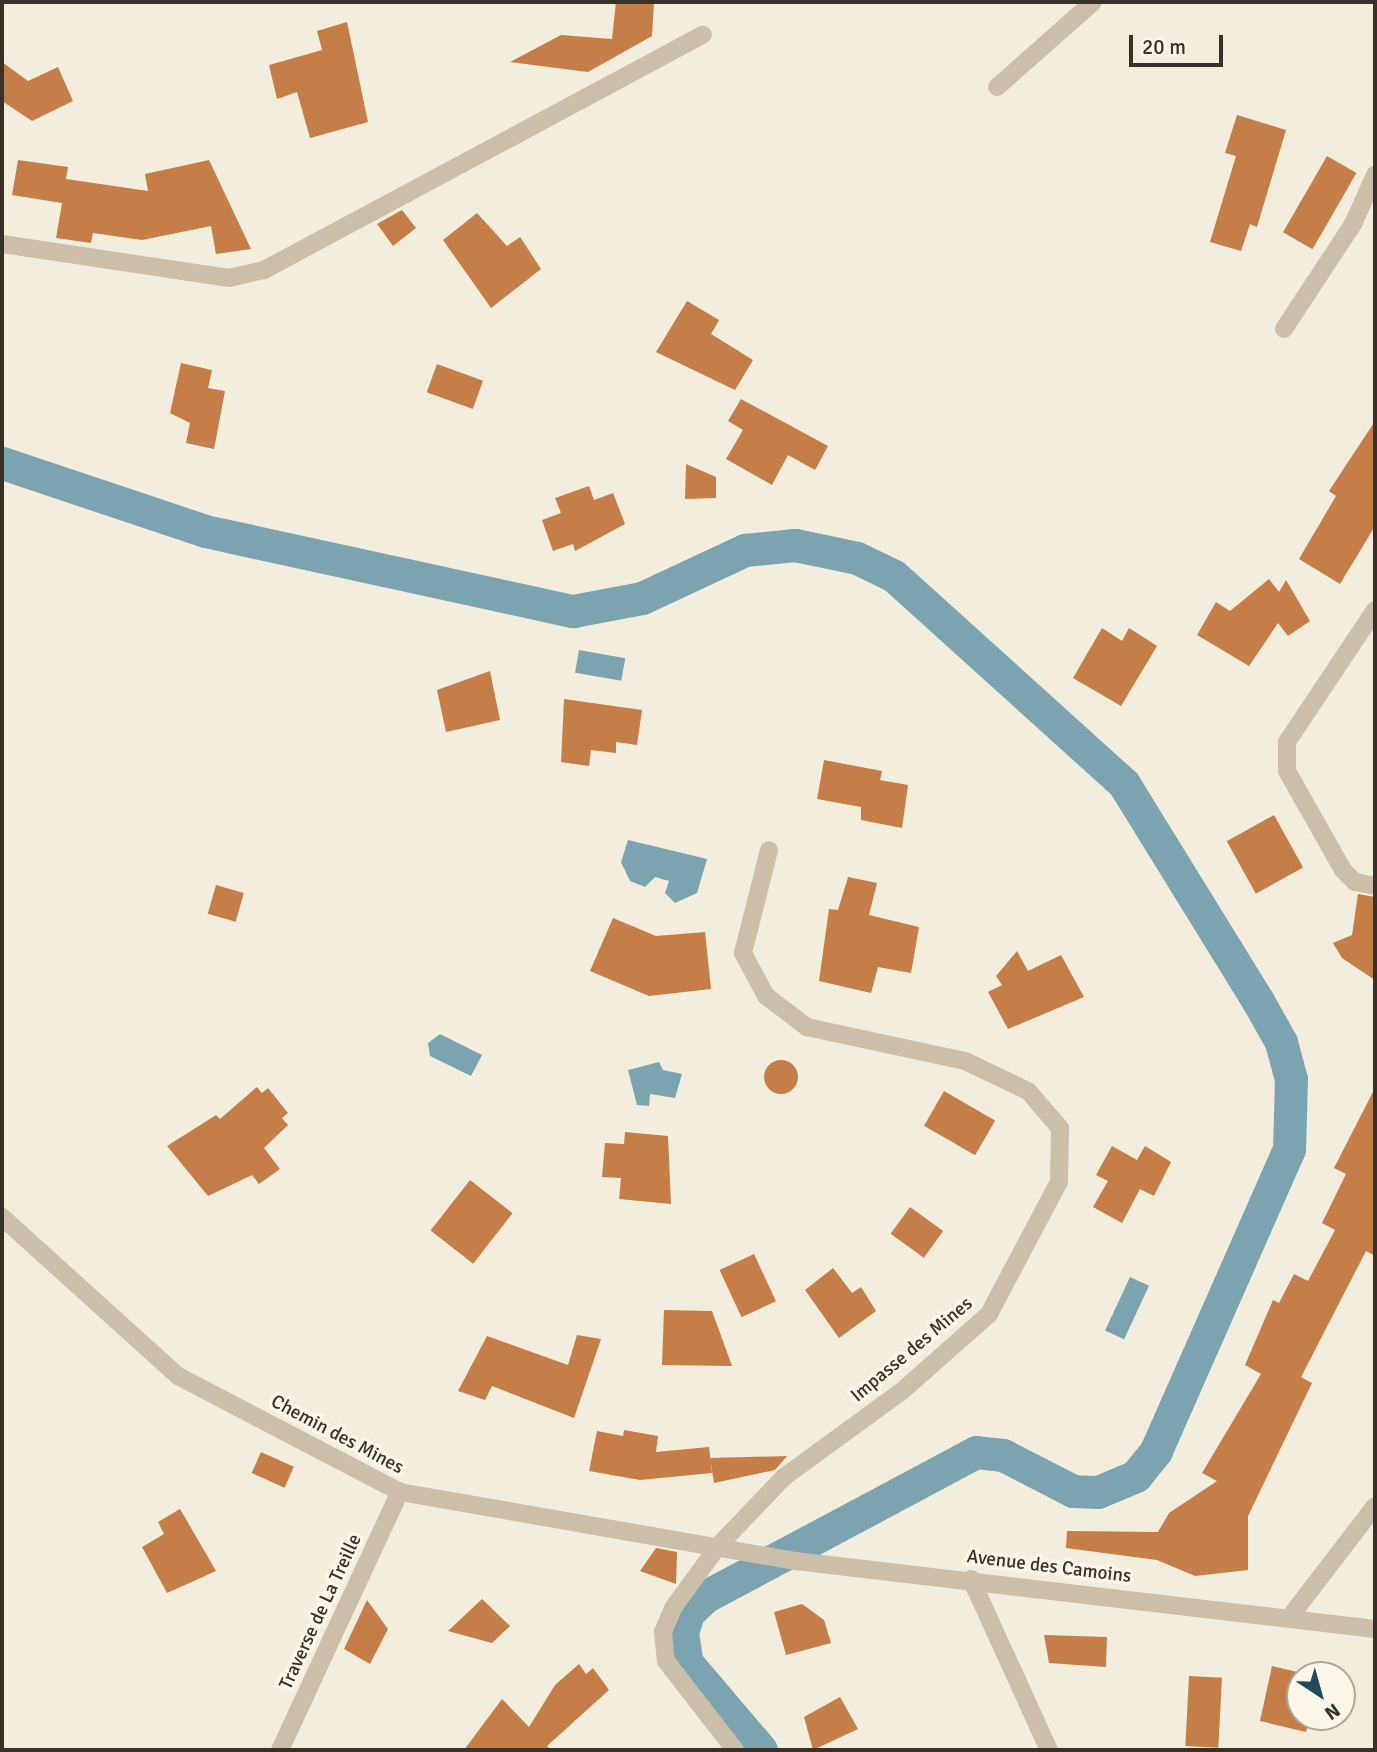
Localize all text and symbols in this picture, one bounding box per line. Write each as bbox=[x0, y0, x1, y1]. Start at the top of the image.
scale bar bbox=[1132, 21, 1226, 65]
text: 20 m bbox=[1142, 34, 1186, 60]
street label: Impasse des Mines bbox=[847, 1293, 977, 1407]
street label: Chemin des Mines bbox=[267, 1390, 407, 1480]
street label: Traverse de La Treille bbox=[275, 1531, 367, 1693]
street label: Avenue des Camoins bbox=[965, 1546, 1133, 1588]
north arrow bbox=[1286, 1661, 1356, 1731]
text: N bbox=[1320, 1698, 1345, 1725]

